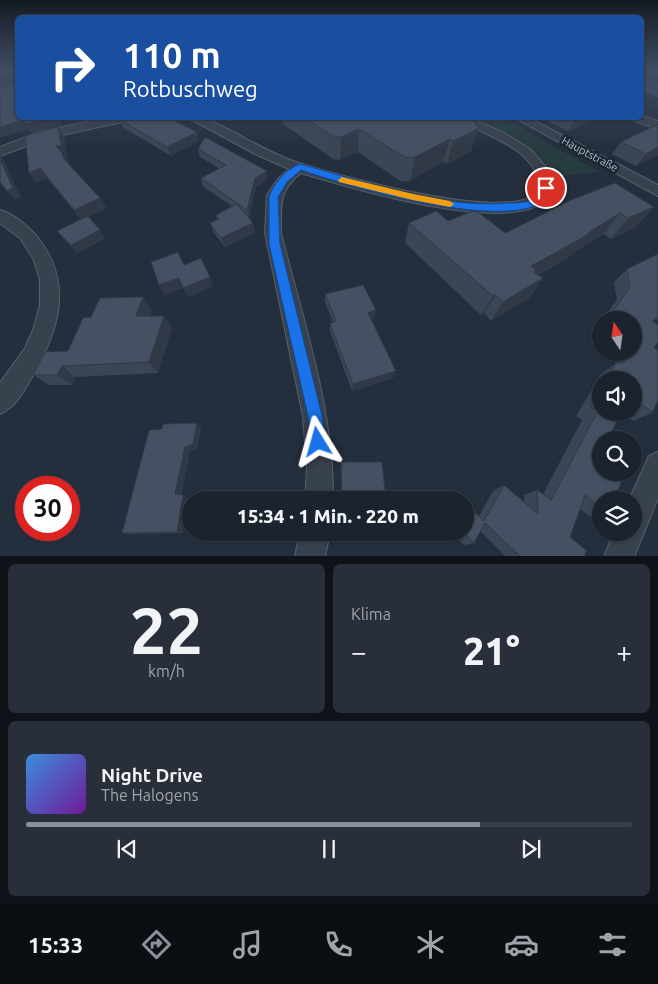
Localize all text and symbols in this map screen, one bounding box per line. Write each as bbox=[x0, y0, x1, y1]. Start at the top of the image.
icon: right bbox=[40, 35, 105, 100]
text: 110 m bbox=[123, 35, 221, 75]
text: Rotbuschweg bbox=[123, 76, 258, 101]
street label: Hauptstraße bbox=[560, 134, 620, 174]
pin bbox=[525, 167, 567, 209]
icon: arrive bbox=[532, 174, 560, 202]
north arrow bbox=[592, 311, 642, 361]
map controls bbox=[592, 311, 642, 541]
button: sound bbox=[592, 371, 642, 421]
position arrow bbox=[291, 415, 343, 467]
button: search bbox=[592, 431, 642, 481]
speed limit sign: 30 bbox=[15, 476, 80, 541]
button: layers bbox=[592, 491, 642, 541]
text: 15:34 · 1 Min. · 220 m bbox=[237, 505, 419, 527]
text: 22 bbox=[130, 593, 203, 666]
text: Klima bbox=[351, 605, 391, 623]
text: 21° bbox=[463, 630, 520, 672]
text: − bbox=[351, 636, 367, 667]
text: + bbox=[616, 636, 632, 667]
text: km/h bbox=[148, 662, 185, 680]
text: Night Drive bbox=[101, 764, 203, 786]
text: The Halogens bbox=[101, 786, 199, 804]
icon: previous bbox=[113, 835, 141, 863]
icon: pause bbox=[315, 835, 343, 863]
icon: next bbox=[517, 835, 545, 863]
icon: directions bbox=[139, 927, 174, 962]
icon: music bbox=[230, 927, 265, 962]
icon: phone bbox=[321, 927, 356, 962]
icon: climate bbox=[413, 927, 448, 962]
icon: car bbox=[504, 927, 539, 962]
icon: filters bbox=[595, 927, 630, 962]
text: 15:33 bbox=[28, 932, 83, 957]

